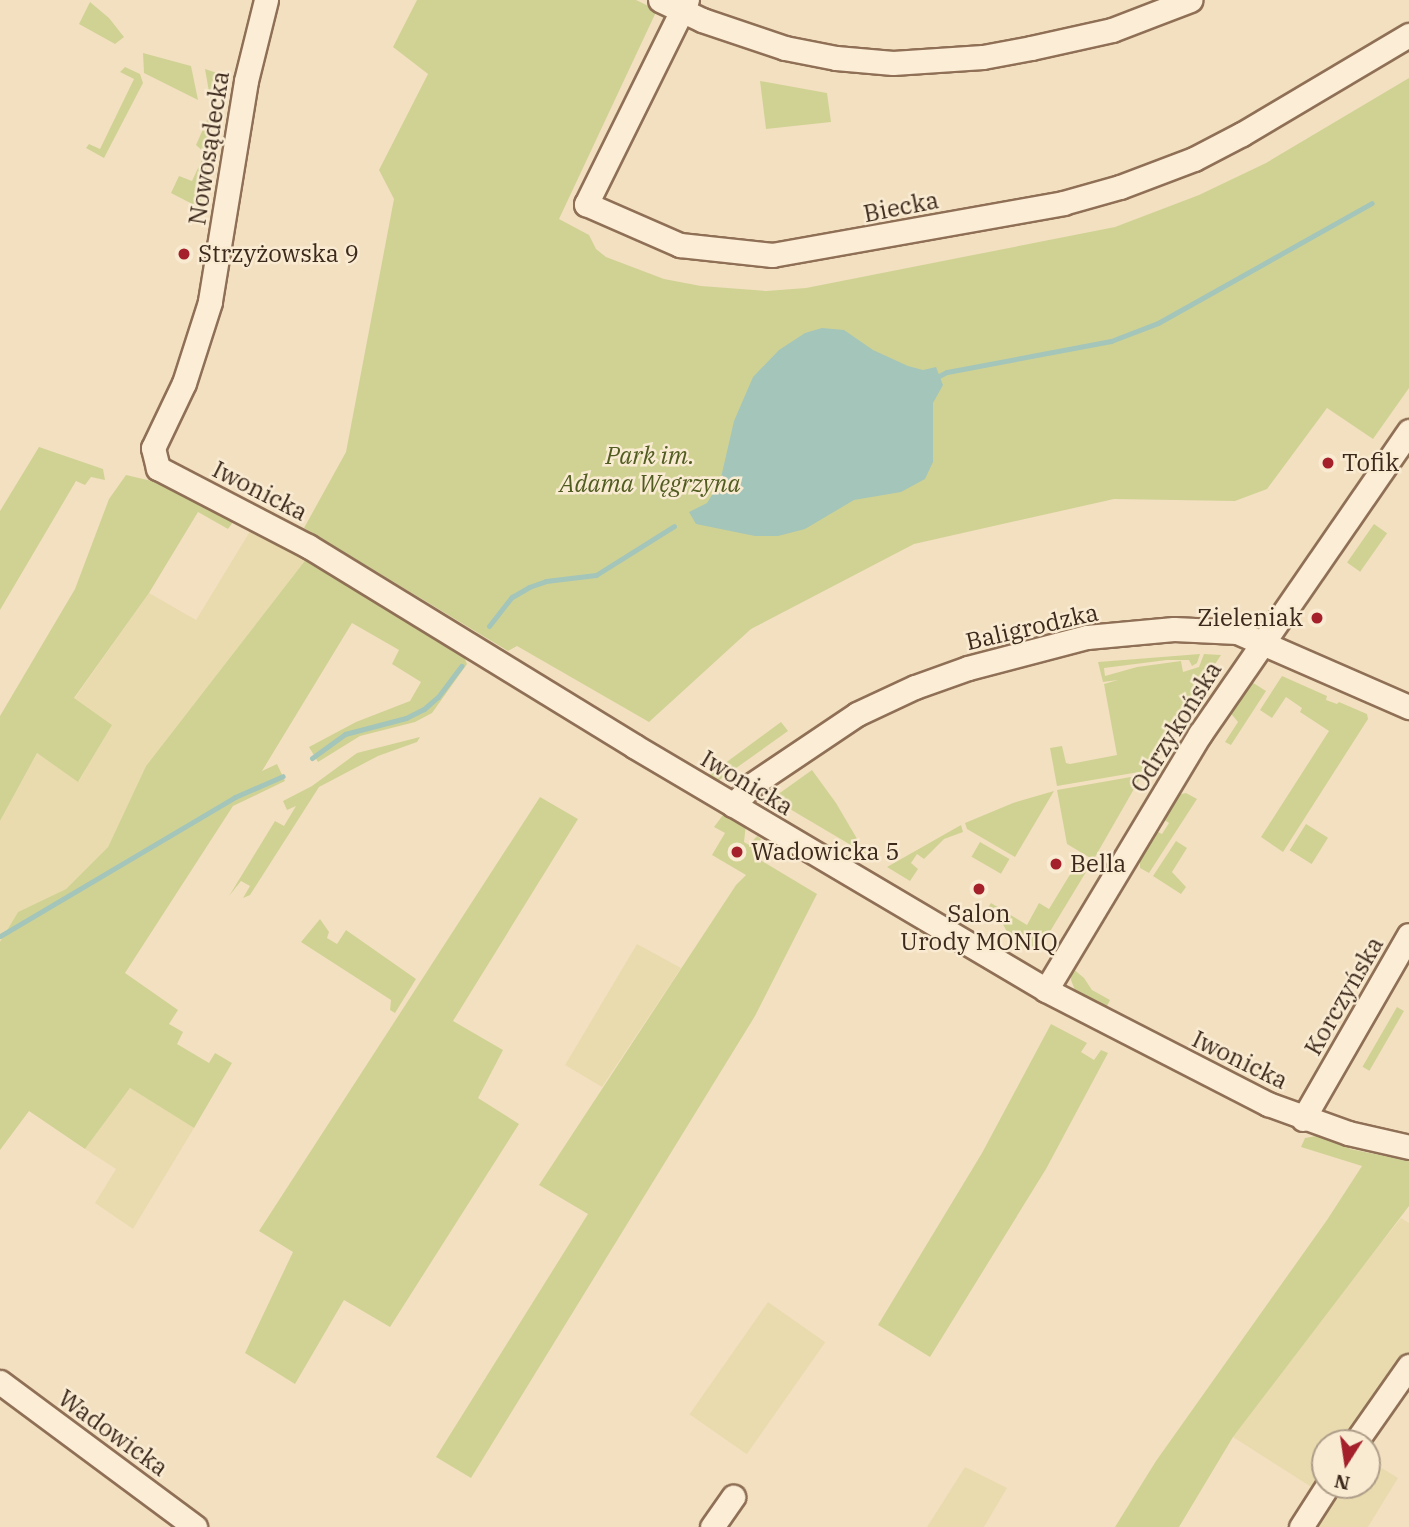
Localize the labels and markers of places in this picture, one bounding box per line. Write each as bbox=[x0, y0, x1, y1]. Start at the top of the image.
place label: Strzyżowska 9 bbox=[198, 240, 359, 268]
marker: Strzyżowska 9 bbox=[176, 246, 192, 262]
place label: Tofik bbox=[1342, 449, 1399, 477]
marker: Tofik bbox=[1320, 455, 1336, 471]
place label: Zieleniak bbox=[1197, 604, 1303, 632]
marker: Zieleniak bbox=[1309, 610, 1325, 626]
place label: Wadowicka 5 bbox=[751, 838, 900, 866]
marker: Wadowicka 5 bbox=[729, 844, 745, 860]
place label: Bella bbox=[1070, 850, 1126, 878]
marker: Bella bbox=[1048, 856, 1064, 872]
marker: Salon Urody MONIQ bbox=[971, 881, 987, 897]
place label: Salon Urody MONIQ bbox=[900, 900, 1058, 956]

